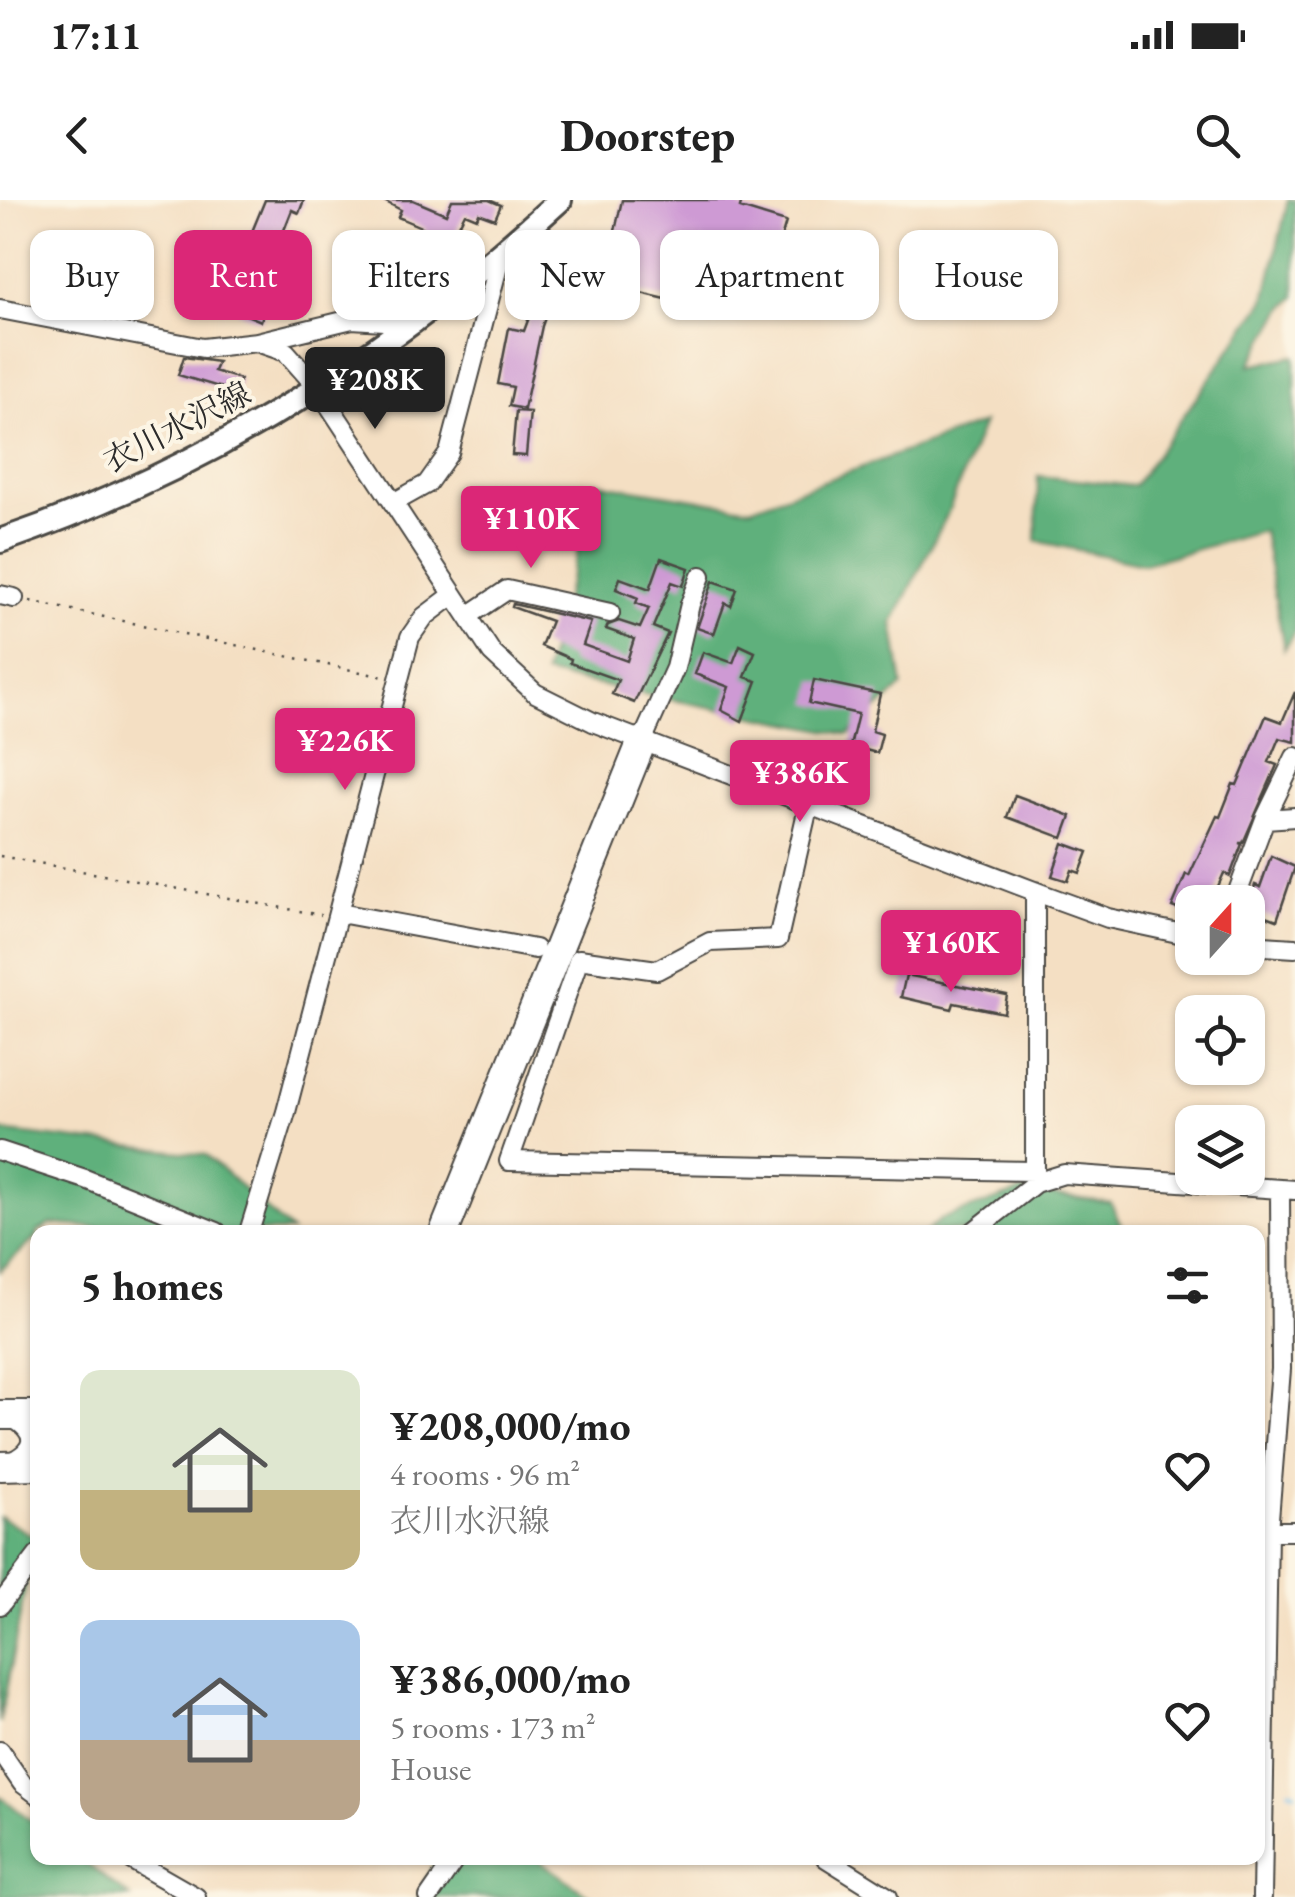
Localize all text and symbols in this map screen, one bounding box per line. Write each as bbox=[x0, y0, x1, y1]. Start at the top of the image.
text: 17:11 bbox=[50, 11, 141, 60]
text: Doorstep bbox=[560, 106, 735, 164]
icon: back bbox=[50, 108, 105, 163]
icon: search bbox=[1190, 108, 1245, 163]
chip: Buy bbox=[30, 230, 154, 320]
chip: Rent bbox=[174, 230, 312, 320]
chip: Filters bbox=[332, 230, 485, 320]
chip: New bbox=[505, 230, 640, 320]
chip: Apartment bbox=[660, 230, 879, 320]
chip: House bbox=[899, 230, 1058, 320]
pin: ¥208K bbox=[305, 347, 445, 432]
text: ¥208K bbox=[327, 358, 423, 400]
street label: 衣川水沢線 bbox=[96, 372, 258, 482]
pin: ¥110K bbox=[461, 486, 601, 571]
text: ¥110K bbox=[483, 497, 579, 539]
pin: ¥226K bbox=[275, 708, 415, 793]
text: ¥226K bbox=[297, 719, 393, 761]
pin: ¥386K bbox=[730, 740, 870, 825]
text: ¥386K bbox=[752, 751, 848, 793]
north arrow bbox=[1175, 885, 1265, 975]
map controls bbox=[1175, 885, 1265, 1195]
pin: ¥160K bbox=[881, 910, 1021, 995]
text: ¥160K bbox=[903, 921, 999, 963]
button: locate bbox=[1175, 995, 1265, 1085]
button: layers bbox=[1175, 1105, 1265, 1195]
text: 5 homes bbox=[80, 1258, 223, 1313]
icon: filters bbox=[1160, 1258, 1215, 1313]
text: ¥208,000/mo bbox=[390, 1398, 631, 1453]
icon: home bbox=[160, 1410, 280, 1530]
icon: heart bbox=[1160, 1443, 1215, 1498]
text: 4 rooms · 96 m² bbox=[390, 1453, 580, 1495]
text: 衣川水沢線 bbox=[390, 1500, 550, 1542]
text: ¥386,000/mo bbox=[390, 1651, 631, 1706]
icon: home bbox=[160, 1660, 280, 1780]
icon: heart bbox=[1160, 1693, 1215, 1748]
text: 5 rooms · 173 m² bbox=[390, 1706, 596, 1748]
text: House bbox=[390, 1748, 471, 1790]

